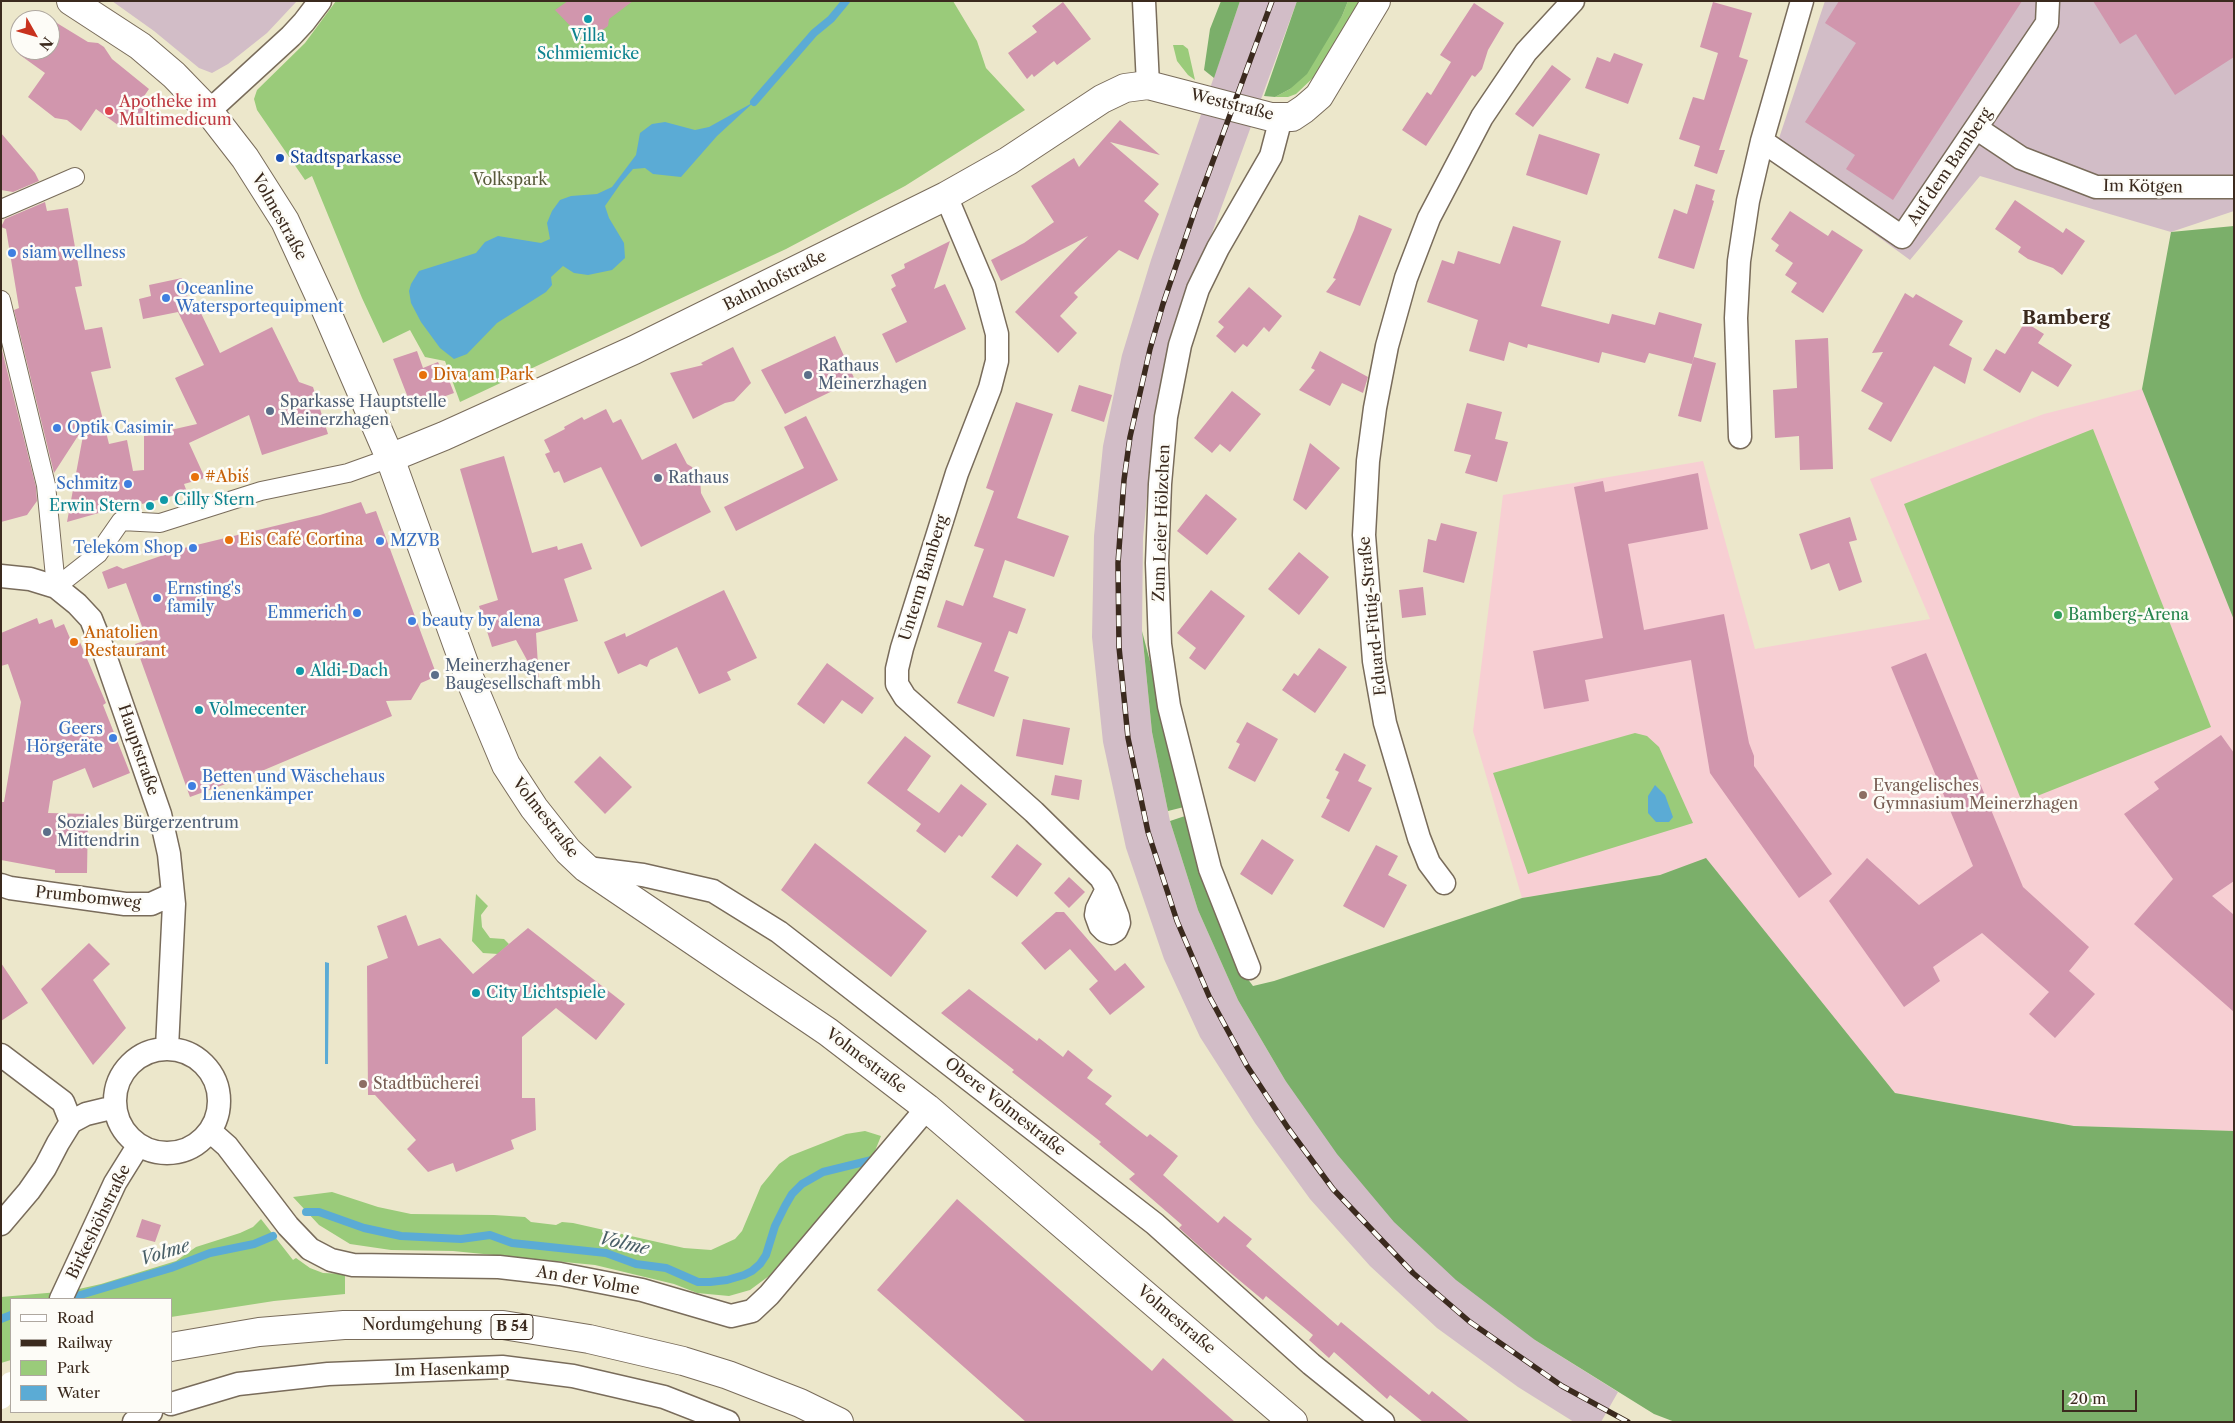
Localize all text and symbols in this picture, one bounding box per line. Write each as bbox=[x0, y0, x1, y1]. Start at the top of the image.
north arrow bbox=[10, 10, 60, 60]
marker: Villa Schmiemicke bbox=[582, 13, 594, 25]
place label: Villa Schmiemicke bbox=[537, 26, 639, 64]
text: N bbox=[35, 33, 57, 54]
street label: Weststraße bbox=[1188, 85, 1276, 125]
place label: Apotheke im Multimedicum bbox=[119, 92, 232, 130]
marker: Apotheke im Multimedicum bbox=[103, 105, 115, 117]
street label: Auf dem Bamberg bbox=[1904, 105, 1996, 229]
place label: Stadtsparkasse bbox=[290, 148, 401, 168]
marker: Stadtsparkasse bbox=[274, 152, 286, 164]
street label: Volmestraße bbox=[247, 170, 311, 264]
park label: Volkspark bbox=[472, 170, 548, 190]
street label: Im Kötgen bbox=[2103, 177, 2183, 197]
place label: siam wellness bbox=[22, 243, 126, 263]
marker: siam wellness bbox=[6, 247, 18, 259]
street label: Bahnhofstraße bbox=[720, 247, 830, 315]
place label: Oceanline Watersportequipment bbox=[176, 279, 344, 317]
marker: Oceanline Watersportequipment bbox=[160, 292, 172, 304]
district label: Bamberg bbox=[2022, 308, 2110, 330]
place label: Rathaus Meinerzhagen bbox=[818, 356, 927, 394]
place label: Diva am Park bbox=[433, 365, 534, 385]
marker: Diva am Park bbox=[417, 369, 429, 381]
marker: Rathaus Meinerzhagen bbox=[802, 369, 814, 381]
place label: Sparkasse Hauptstelle Meinerzhagen bbox=[280, 392, 446, 430]
marker: Sparkasse Hauptstelle Meinerzhagen bbox=[264, 405, 276, 417]
place label: Optik Casimir bbox=[67, 418, 173, 438]
marker: Optik Casimir bbox=[51, 422, 63, 434]
street label: Zum Leier Hölzchen bbox=[1150, 444, 1174, 602]
place label: #Abiś bbox=[205, 467, 249, 487]
place label: Rathaus bbox=[668, 468, 729, 488]
marker: #Abiś bbox=[189, 471, 201, 483]
marker: Rathaus bbox=[652, 472, 664, 484]
place label: Schmitz bbox=[56, 474, 118, 494]
marker: Schmitz bbox=[122, 478, 134, 490]
place label: Cilly Stern bbox=[174, 490, 255, 510]
marker: Cilly Stern bbox=[158, 494, 170, 506]
place label: Erwin Stern bbox=[49, 496, 140, 516]
marker: Erwin Stern bbox=[144, 500, 156, 512]
street label: Unterm Bamberg bbox=[896, 513, 952, 643]
place label: Eis Café Cortina bbox=[239, 530, 364, 550]
place label: MZVB bbox=[390, 531, 440, 551]
marker: Eis Café Cortina bbox=[223, 534, 235, 546]
marker: MZVB bbox=[374, 535, 386, 547]
street label: Eduard-Fittig-Straße bbox=[1355, 535, 1391, 697]
place label: Telekom Shop bbox=[73, 538, 183, 558]
marker: Telekom Shop bbox=[187, 542, 199, 554]
place label: Ernsting's family bbox=[167, 579, 241, 617]
marker: Ernsting's family bbox=[151, 592, 163, 604]
place label: Emmerich bbox=[267, 603, 347, 623]
place label: Bamberg-Arena bbox=[2068, 605, 2189, 625]
marker: Emmerich bbox=[351, 607, 363, 619]
marker: Bamberg-Arena bbox=[2052, 609, 2064, 621]
place label: beauty by alena bbox=[422, 611, 541, 631]
marker: beauty by alena bbox=[406, 615, 418, 627]
place label: Anatolien Restaurant bbox=[84, 623, 166, 661]
marker: Anatolien Restaurant bbox=[68, 636, 80, 648]
place label: Meinerzhagener Baugesellschaft mbh bbox=[445, 656, 601, 694]
place label: Aldi-Dach bbox=[310, 661, 388, 681]
marker: Aldi-Dach bbox=[294, 665, 306, 677]
marker: Meinerzhagener Baugesellschaft mbh bbox=[429, 669, 441, 681]
place label: Volmecenter bbox=[209, 700, 306, 720]
street label: Hauptstraße bbox=[113, 702, 163, 798]
marker: Volmecenter bbox=[193, 704, 205, 716]
place label: Geers Hörgeräte bbox=[26, 719, 103, 757]
marker: Geers Hörgeräte bbox=[107, 732, 119, 744]
place label: Betten und Wäschehaus Lienenkämper bbox=[202, 767, 385, 805]
street label: Volmestraße bbox=[508, 774, 582, 862]
place label: Evangelisches Gymnasium Meinerzhagen bbox=[1873, 776, 2078, 814]
marker: Betten und Wäschehaus Lienenkämper bbox=[186, 780, 198, 792]
marker: Evangelisches Gymnasium Meinerzhagen bbox=[1857, 789, 1869, 801]
place label: Soziales Bürgerzentrum Mittendrin bbox=[57, 813, 239, 851]
marker: Soziales Bürgerzentrum Mittendrin bbox=[41, 826, 53, 838]
street label: Prumbomweg bbox=[34, 883, 142, 913]
place label: City Lichtspiele bbox=[486, 983, 606, 1003]
marker: City Lichtspiele bbox=[470, 987, 482, 999]
street label: Volmestraße bbox=[822, 1024, 910, 1098]
street label: Obere Volmestraße bbox=[941, 1054, 1069, 1160]
place label: Stadtbücherei bbox=[373, 1074, 479, 1094]
marker: Stadtbücherei bbox=[357, 1078, 369, 1090]
street label: Birkeshöhstraße bbox=[63, 1162, 135, 1282]
water label: Volme bbox=[597, 1228, 651, 1260]
water label: Volme bbox=[138, 1235, 192, 1271]
street label: An der Volme bbox=[535, 1262, 641, 1300]
street label: Volmestraße bbox=[1133, 1282, 1219, 1358]
legend bbox=[10, 1298, 172, 1413]
text: Road bbox=[57, 1308, 94, 1327]
road number: B 54 bbox=[491, 1314, 533, 1340]
street label: Nordumgehung bbox=[362, 1315, 482, 1335]
text: Railway bbox=[57, 1333, 113, 1352]
text: Park bbox=[57, 1358, 90, 1377]
street label: Im Hasenkamp bbox=[394, 1359, 510, 1381]
scale bar bbox=[2065, 1380, 2140, 1412]
text: Water bbox=[57, 1383, 100, 1402]
text: 20 m bbox=[2070, 1389, 2106, 1408]

